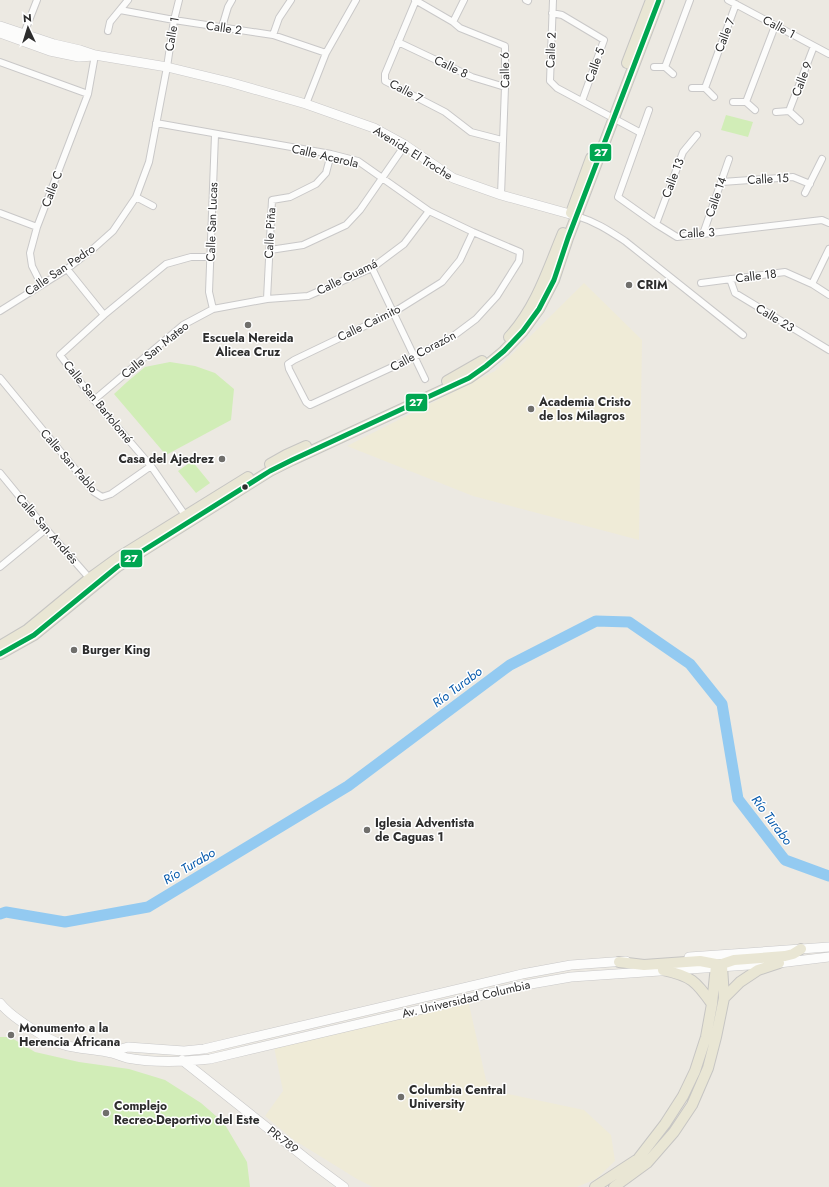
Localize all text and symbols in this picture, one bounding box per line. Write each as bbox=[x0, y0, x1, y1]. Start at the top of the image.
north arrow bbox=[8, 8, 48, 48]
text: N bbox=[22, 10, 32, 26]
street label: Calle 1 bbox=[759, 11, 799, 43]
street label: Calle 1 bbox=[160, 15, 184, 53]
street label: Calle 7 bbox=[710, 15, 740, 55]
street label: Calle 2 bbox=[205, 17, 243, 39]
street label: Calle 2 bbox=[541, 31, 561, 68]
street label: Calle 5 bbox=[580, 45, 610, 85]
street label: Calle 8 bbox=[431, 51, 471, 83]
street label: Calle 6 bbox=[496, 52, 514, 88]
street label: Calle 9 bbox=[787, 59, 817, 99]
street label: Calle 7 bbox=[386, 75, 427, 108]
street label: Avenida El Troche bbox=[370, 121, 456, 185]
street label: Calle Acerola bbox=[290, 140, 360, 172]
line badge: 27 bbox=[589, 143, 612, 162]
text: 27 bbox=[594, 144, 608, 160]
street label: Calle 13 bbox=[657, 155, 689, 200]
street label: Calle C bbox=[37, 168, 67, 210]
street label: Calle 15 bbox=[747, 169, 789, 189]
street label: Calle 14 bbox=[701, 174, 731, 220]
street label: Calle San Lucas bbox=[202, 182, 222, 262]
street label: Calle Piña bbox=[260, 207, 280, 259]
street label: Calle 3 bbox=[679, 223, 716, 243]
street label: Calle San Pedro bbox=[21, 240, 99, 300]
street label: Calle Guamá bbox=[313, 254, 381, 300]
street label: Calle 18 bbox=[734, 265, 778, 287]
place label: CRIM bbox=[637, 276, 668, 294]
marker: CRIM bbox=[624, 280, 634, 290]
street label: Calle 23 bbox=[752, 299, 798, 337]
street label: Calle Caimito bbox=[334, 300, 404, 346]
street label: Calle San Mateo bbox=[117, 317, 193, 383]
marker: Escuela Nereida Alicea Cruz bbox=[243, 320, 253, 330]
street label: Calle Corazón bbox=[387, 326, 459, 376]
place label: Escuela Nereida Alicea Cruz bbox=[203, 329, 293, 361]
street label: Calle San Bartolomé bbox=[59, 357, 137, 447]
line badge: 27 bbox=[405, 393, 428, 412]
place label: Academia Cristo de los Milagros bbox=[538, 393, 631, 425]
text: 27 bbox=[409, 394, 423, 410]
marker: Academia Cristo de los Milagros bbox=[526, 404, 536, 414]
street label: Calle San Pablo bbox=[36, 425, 102, 497]
place label: Casa del Ajedrez bbox=[118, 450, 215, 468]
marker: Casa del Ajedrez bbox=[217, 454, 227, 464]
unlabelled marker bbox=[240, 482, 250, 492]
street label: Calle San Andrés bbox=[11, 490, 83, 568]
line badge: 27 bbox=[120, 549, 143, 568]
text: 27 bbox=[124, 550, 138, 566]
place label: Burger King bbox=[82, 641, 150, 659]
marker: Burger King bbox=[69, 645, 79, 655]
water label: Río Turabo bbox=[428, 662, 486, 712]
water label: Río Turabo bbox=[747, 791, 797, 849]
place label: Iglesia Adventista de Caguas 1 bbox=[375, 814, 474, 846]
marker: Iglesia Adventista de Caguas 1 bbox=[362, 825, 372, 835]
water label: Río Turabo bbox=[159, 843, 219, 889]
street label: Av. Universidad Columbia bbox=[400, 975, 532, 1023]
place label: Monumento a la Herencia Africana bbox=[19, 1019, 120, 1051]
marker: Monumento a la Herencia Africana bbox=[6, 1030, 16, 1040]
place label: Columbia Central University bbox=[409, 1081, 506, 1113]
marker: Columbia Central University bbox=[396, 1092, 406, 1102]
place label: Complejo Recreo-Deportivo del Este bbox=[114, 1097, 260, 1129]
marker: Complejo Recreo-Deportivo del Este bbox=[101, 1108, 111, 1118]
street label: PR-789 bbox=[263, 1122, 303, 1158]

